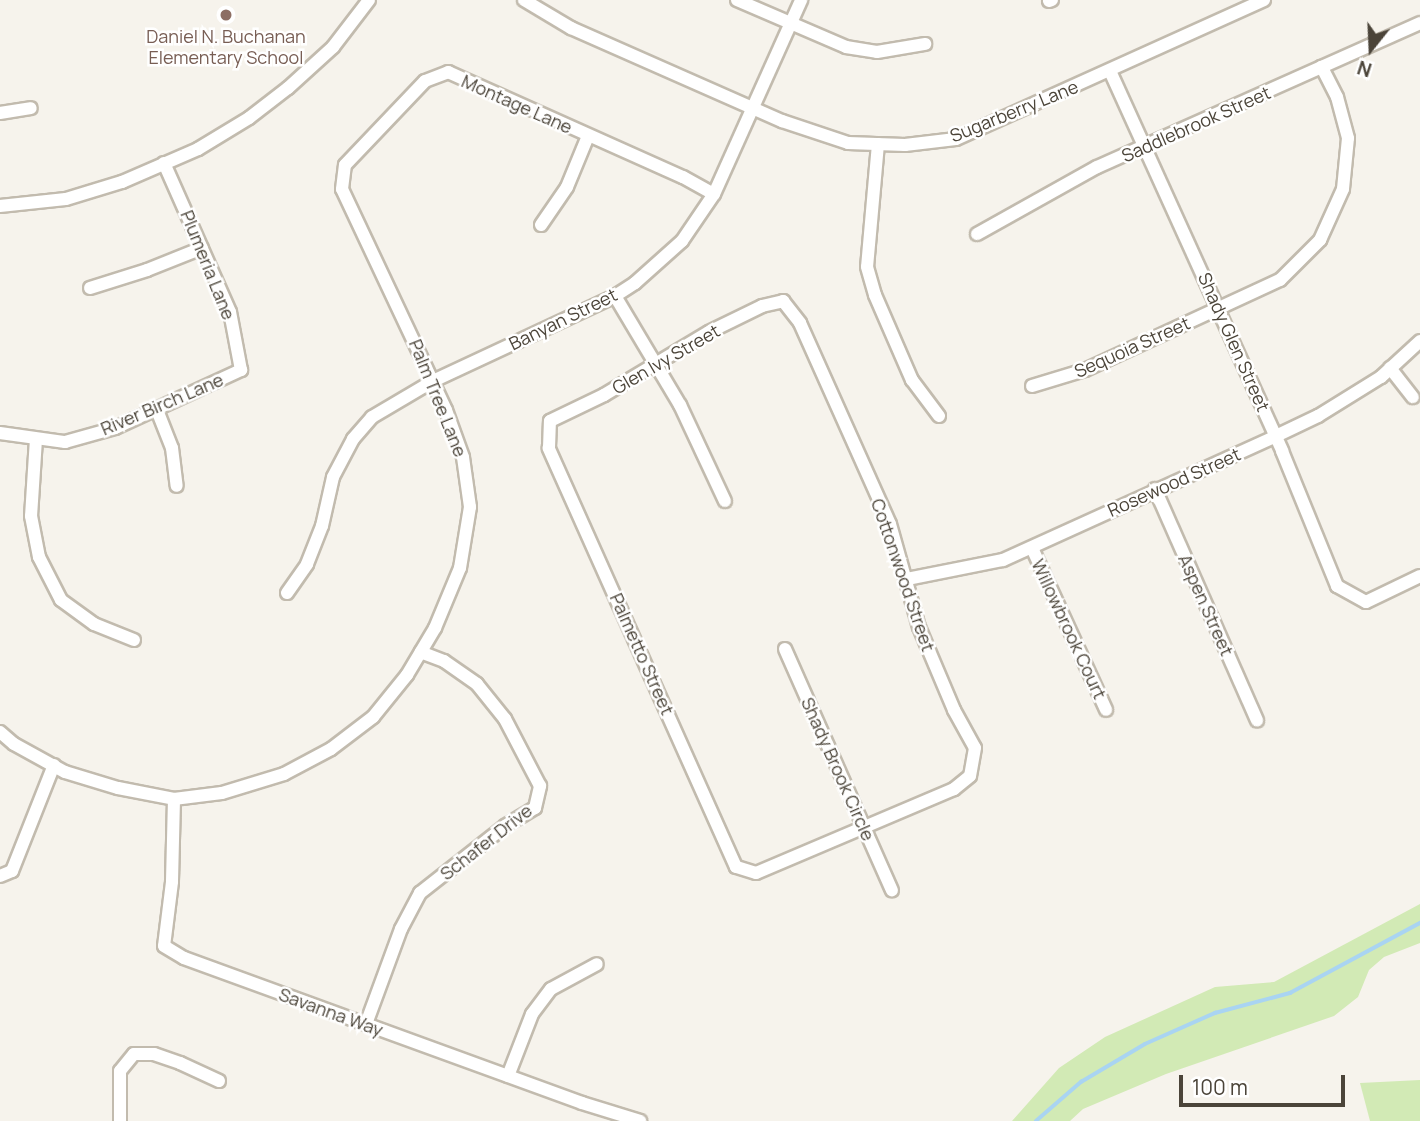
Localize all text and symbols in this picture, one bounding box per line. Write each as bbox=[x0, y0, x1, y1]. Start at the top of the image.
marker: Daniel N. Buchanan Elementary School bbox=[218, 7, 234, 23]
north arrow bbox=[1336, 14, 1406, 84]
place label: Daniel N. Buchanan Elementary School bbox=[146, 26, 306, 68]
text: N bbox=[1354, 54, 1375, 83]
street label: Montage Lane bbox=[458, 70, 576, 138]
street label: Sugarberry Lane bbox=[947, 75, 1081, 147]
street label: Saddlebrook Street bbox=[1118, 81, 1274, 167]
street label: Plumeria Lane bbox=[176, 207, 240, 323]
street label: Shady Glen Street bbox=[1194, 269, 1274, 415]
street label: Banyan Street bbox=[505, 284, 621, 354]
street label: Sequoia Street bbox=[1071, 312, 1193, 382]
street label: Glen Ivy Street bbox=[608, 319, 724, 399]
street label: Palm Tree Lane bbox=[405, 336, 471, 460]
street label: River Birch Lane bbox=[97, 368, 227, 440]
street label: Rosewood Street bbox=[1104, 443, 1244, 521]
street label: Cottonwood Street bbox=[867, 496, 939, 654]
street label: Aspen Street bbox=[1174, 551, 1238, 659]
street label: Willowbrook Сourt bbox=[1027, 556, 1111, 702]
street label: Palmetto Street bbox=[606, 590, 678, 718]
street label: Shady Brook Circle bbox=[797, 694, 879, 844]
street label: Schafer Drive bbox=[436, 799, 536, 885]
street label: Savanna Way bbox=[276, 983, 386, 1041]
scale bar bbox=[1182, 1062, 1348, 1106]
text: 100 m bbox=[1192, 1073, 1248, 1101]

